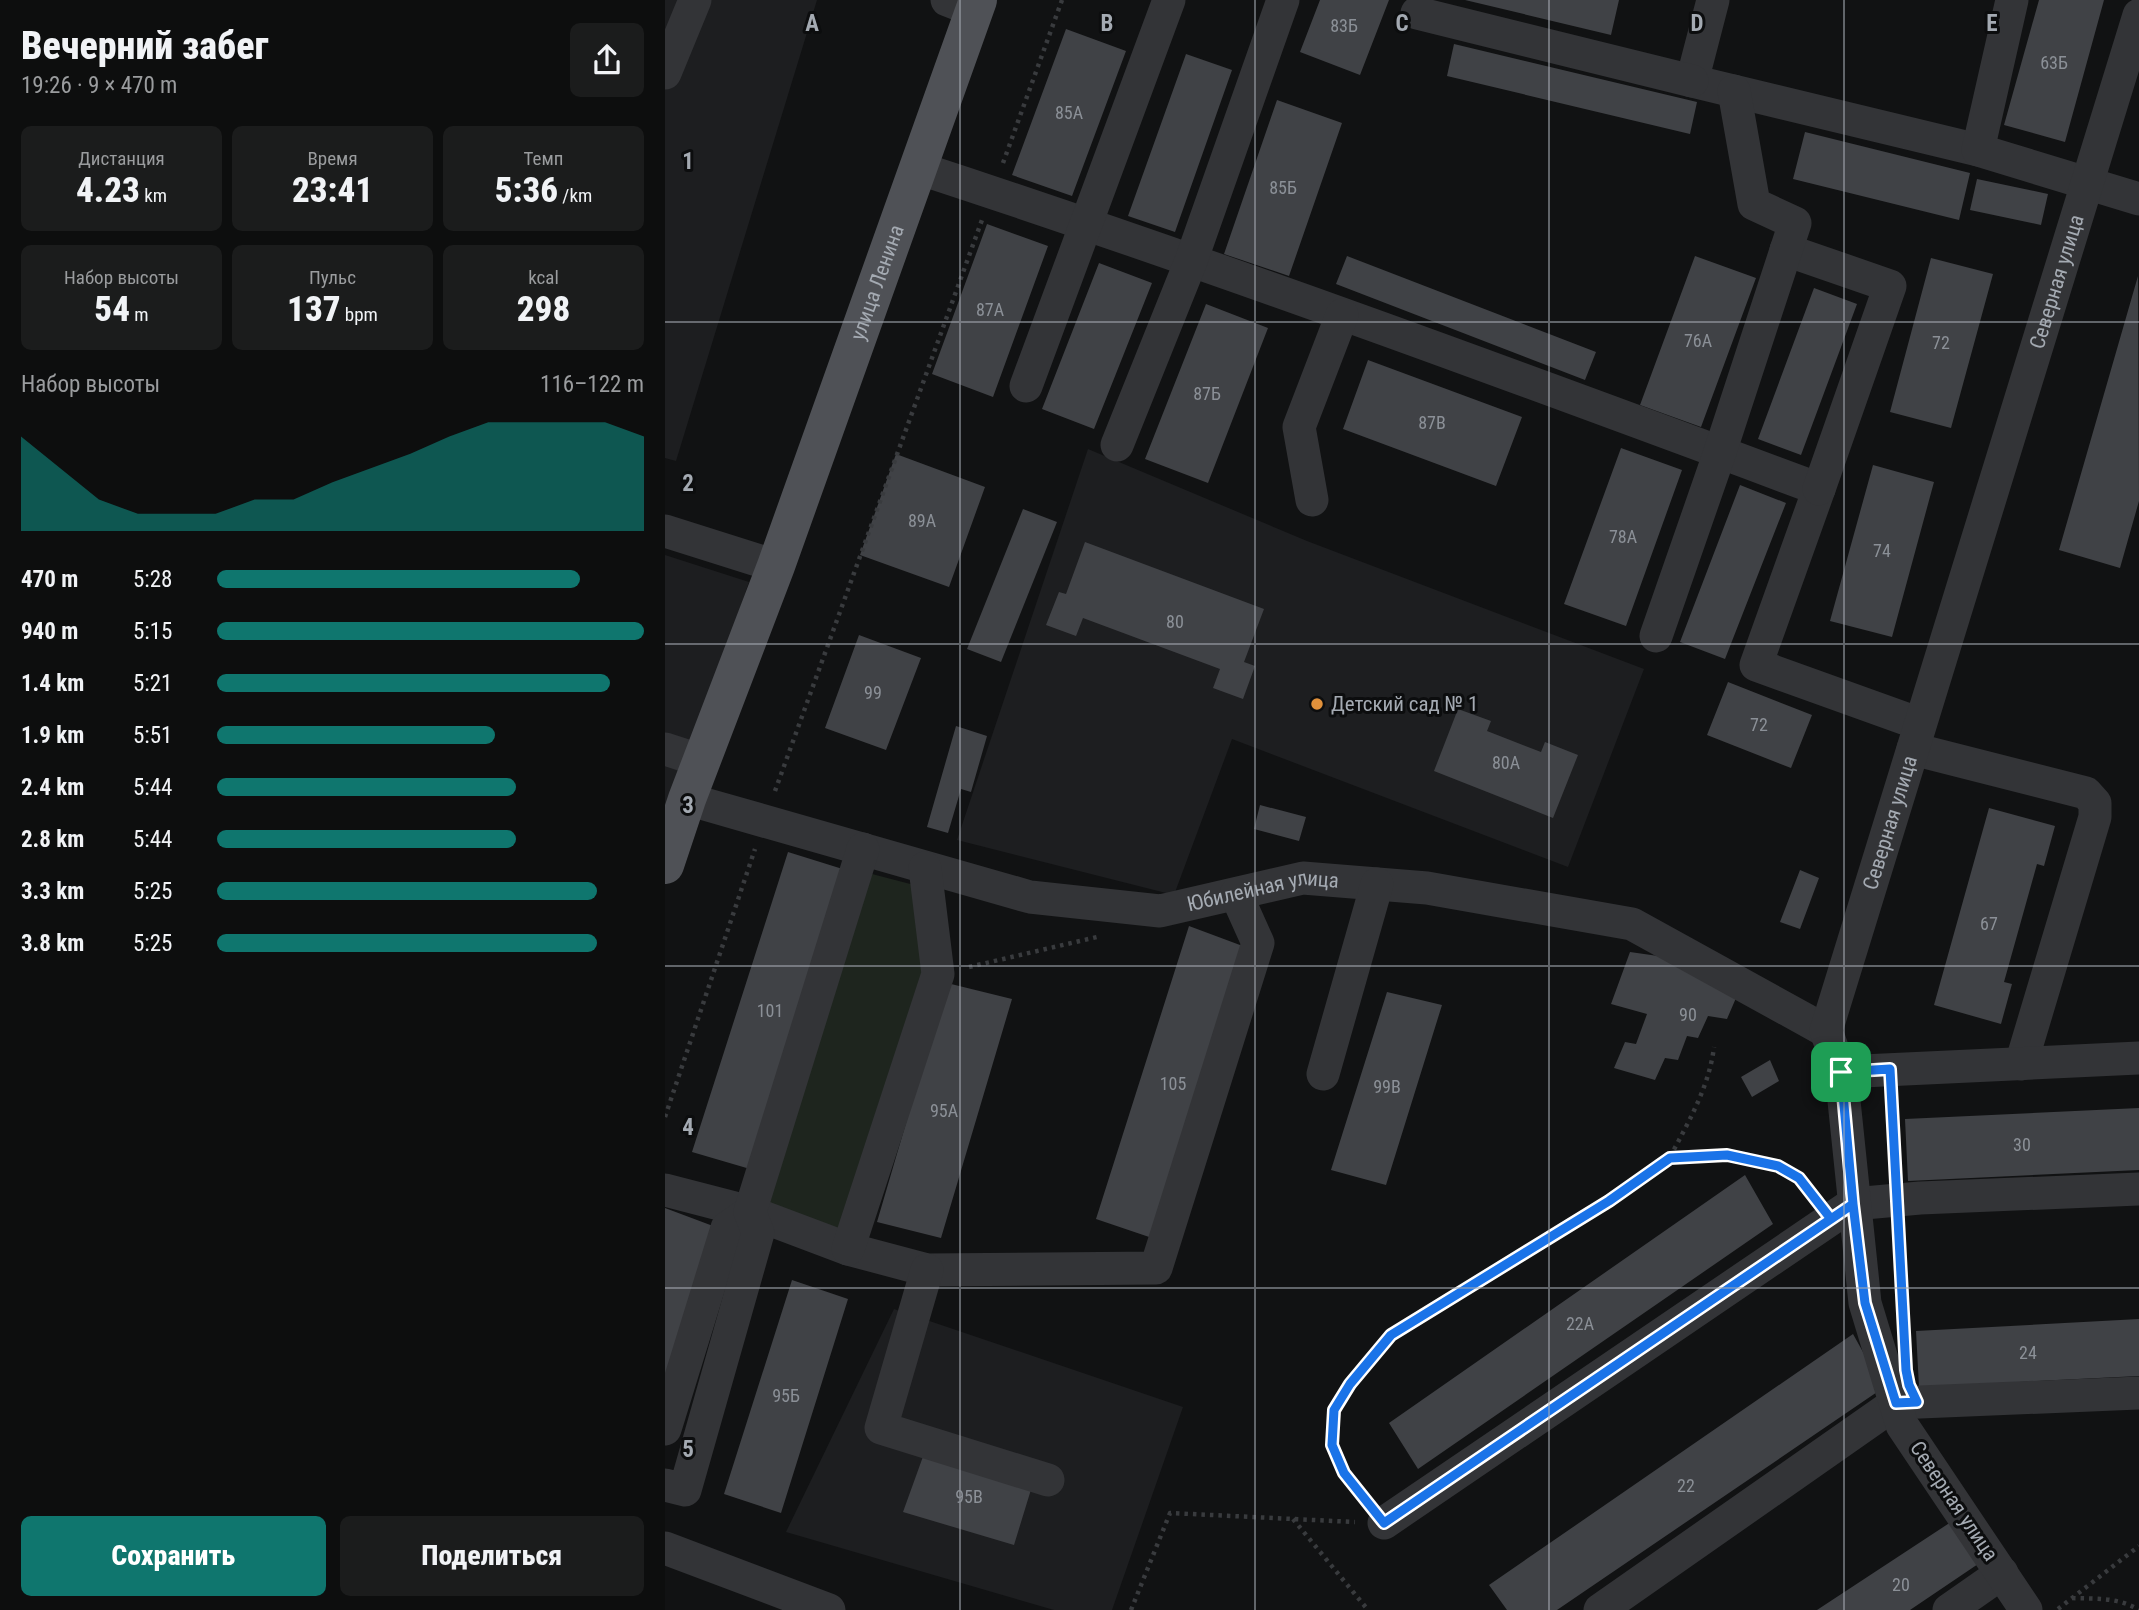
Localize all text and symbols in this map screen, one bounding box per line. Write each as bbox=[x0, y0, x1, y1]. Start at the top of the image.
text: A bbox=[805, 10, 819, 37]
text: B bbox=[1101, 10, 1113, 37]
text: C bbox=[1395, 10, 1409, 37]
text: D bbox=[1691, 10, 1704, 37]
text: E bbox=[1986, 10, 1998, 37]
house number: 83Б bbox=[1330, 15, 1358, 36]
button: share bbox=[570, 23, 644, 97]
text: Вечерний забег bbox=[21, 24, 269, 68]
house number: 63Б bbox=[2040, 52, 2068, 73]
text: 19:26 · 9 × 470 m bbox=[21, 72, 177, 99]
house number: 85А bbox=[1055, 102, 1084, 123]
text: Дистанция bbox=[78, 147, 165, 170]
text: Время bbox=[307, 147, 358, 170]
text: Темп bbox=[524, 147, 563, 170]
text: 1 bbox=[682, 148, 694, 175]
text: 4.23 bbox=[76, 170, 140, 211]
text: 23:41 bbox=[292, 170, 373, 211]
text: 5:36 bbox=[495, 170, 558, 211]
house number: 85Б bbox=[1269, 177, 1297, 198]
text: km bbox=[140, 184, 167, 207]
text: /km bbox=[558, 184, 592, 207]
street label: Северная улица bbox=[2025, 212, 2089, 352]
street label: улица Ленина bbox=[846, 222, 909, 343]
text: Набор высоты bbox=[64, 266, 179, 289]
text: Пульс bbox=[309, 266, 356, 289]
text: kcal bbox=[528, 266, 559, 289]
text: 54 bbox=[94, 289, 130, 330]
text: 137 bbox=[287, 289, 340, 330]
text: 298 bbox=[517, 289, 570, 330]
house number: 87А bbox=[976, 299, 1005, 320]
text: m bbox=[130, 303, 149, 326]
text: bpm bbox=[340, 303, 378, 326]
house number: 76А bbox=[1684, 330, 1713, 351]
house number: 72 bbox=[1932, 332, 1950, 353]
text: Набор высоты bbox=[21, 371, 160, 398]
text: 116–122 m bbox=[540, 371, 644, 398]
house number: 87Б bbox=[1193, 383, 1221, 404]
house number: 87В bbox=[1418, 412, 1446, 433]
text: 2 bbox=[682, 470, 694, 497]
house number: 89А bbox=[908, 510, 937, 531]
house number: 78А bbox=[1609, 526, 1638, 547]
house number: 74 bbox=[1873, 540, 1891, 561]
text: 470 m bbox=[21, 566, 78, 593]
text: 5:28 bbox=[133, 566, 172, 593]
house number: 80 bbox=[1166, 611, 1184, 632]
text: 940 m bbox=[21, 618, 78, 645]
text: 5:15 bbox=[133, 618, 172, 645]
text: 1.4 km bbox=[21, 670, 84, 697]
text: 5:21 bbox=[133, 670, 172, 697]
house number: 99 bbox=[864, 682, 882, 703]
place label: Детский сад № 1 bbox=[1331, 692, 1478, 716]
marker: Детский сад № 1 bbox=[1309, 696, 1325, 712]
house number: 72 bbox=[1750, 714, 1768, 735]
text: 1.9 km bbox=[21, 722, 84, 749]
text: 5:51 bbox=[133, 722, 172, 749]
house number: 80А bbox=[1492, 752, 1521, 773]
street label: Северная улица bbox=[1858, 753, 1922, 893]
text: 2.4 km bbox=[21, 774, 84, 801]
text: 5:44 bbox=[133, 774, 172, 801]
text: 3 bbox=[682, 792, 694, 819]
text: 2.8 km bbox=[21, 826, 84, 853]
text: 5:44 bbox=[133, 826, 172, 853]
street label: Юбилейная улица bbox=[1185, 865, 1340, 916]
text: 3.3 km bbox=[21, 878, 84, 905]
text: 5:25 bbox=[133, 878, 172, 905]
house number: 67 bbox=[1980, 913, 1998, 934]
text: 3.8 km bbox=[21, 930, 84, 957]
text: 5:25 bbox=[133, 930, 172, 957]
house number: 101 bbox=[757, 1000, 783, 1021]
house number: 90 bbox=[1679, 1004, 1697, 1025]
pin bbox=[1811, 1042, 1871, 1102]
icon: arrive bbox=[1822, 1053, 1860, 1091]
house number: 105 bbox=[1160, 1073, 1186, 1094]
house number: 99В bbox=[1373, 1076, 1401, 1097]
house number: 95А bbox=[930, 1100, 959, 1121]
text: 4 bbox=[682, 1114, 694, 1141]
house number: 30 bbox=[2013, 1134, 2031, 1155]
house number: 22А bbox=[1566, 1313, 1595, 1334]
house number: 24 bbox=[2019, 1342, 2037, 1363]
house number: 95Б bbox=[772, 1385, 800, 1406]
text: 5 bbox=[682, 1436, 694, 1463]
street label: Северная улица bbox=[1905, 1437, 2003, 1565]
house number: 22 bbox=[1677, 1475, 1695, 1496]
house number: 95В bbox=[955, 1486, 983, 1507]
button: Сохранить bbox=[21, 1516, 326, 1596]
button: Поделиться bbox=[340, 1516, 644, 1596]
house number: 20 bbox=[1892, 1574, 1910, 1595]

